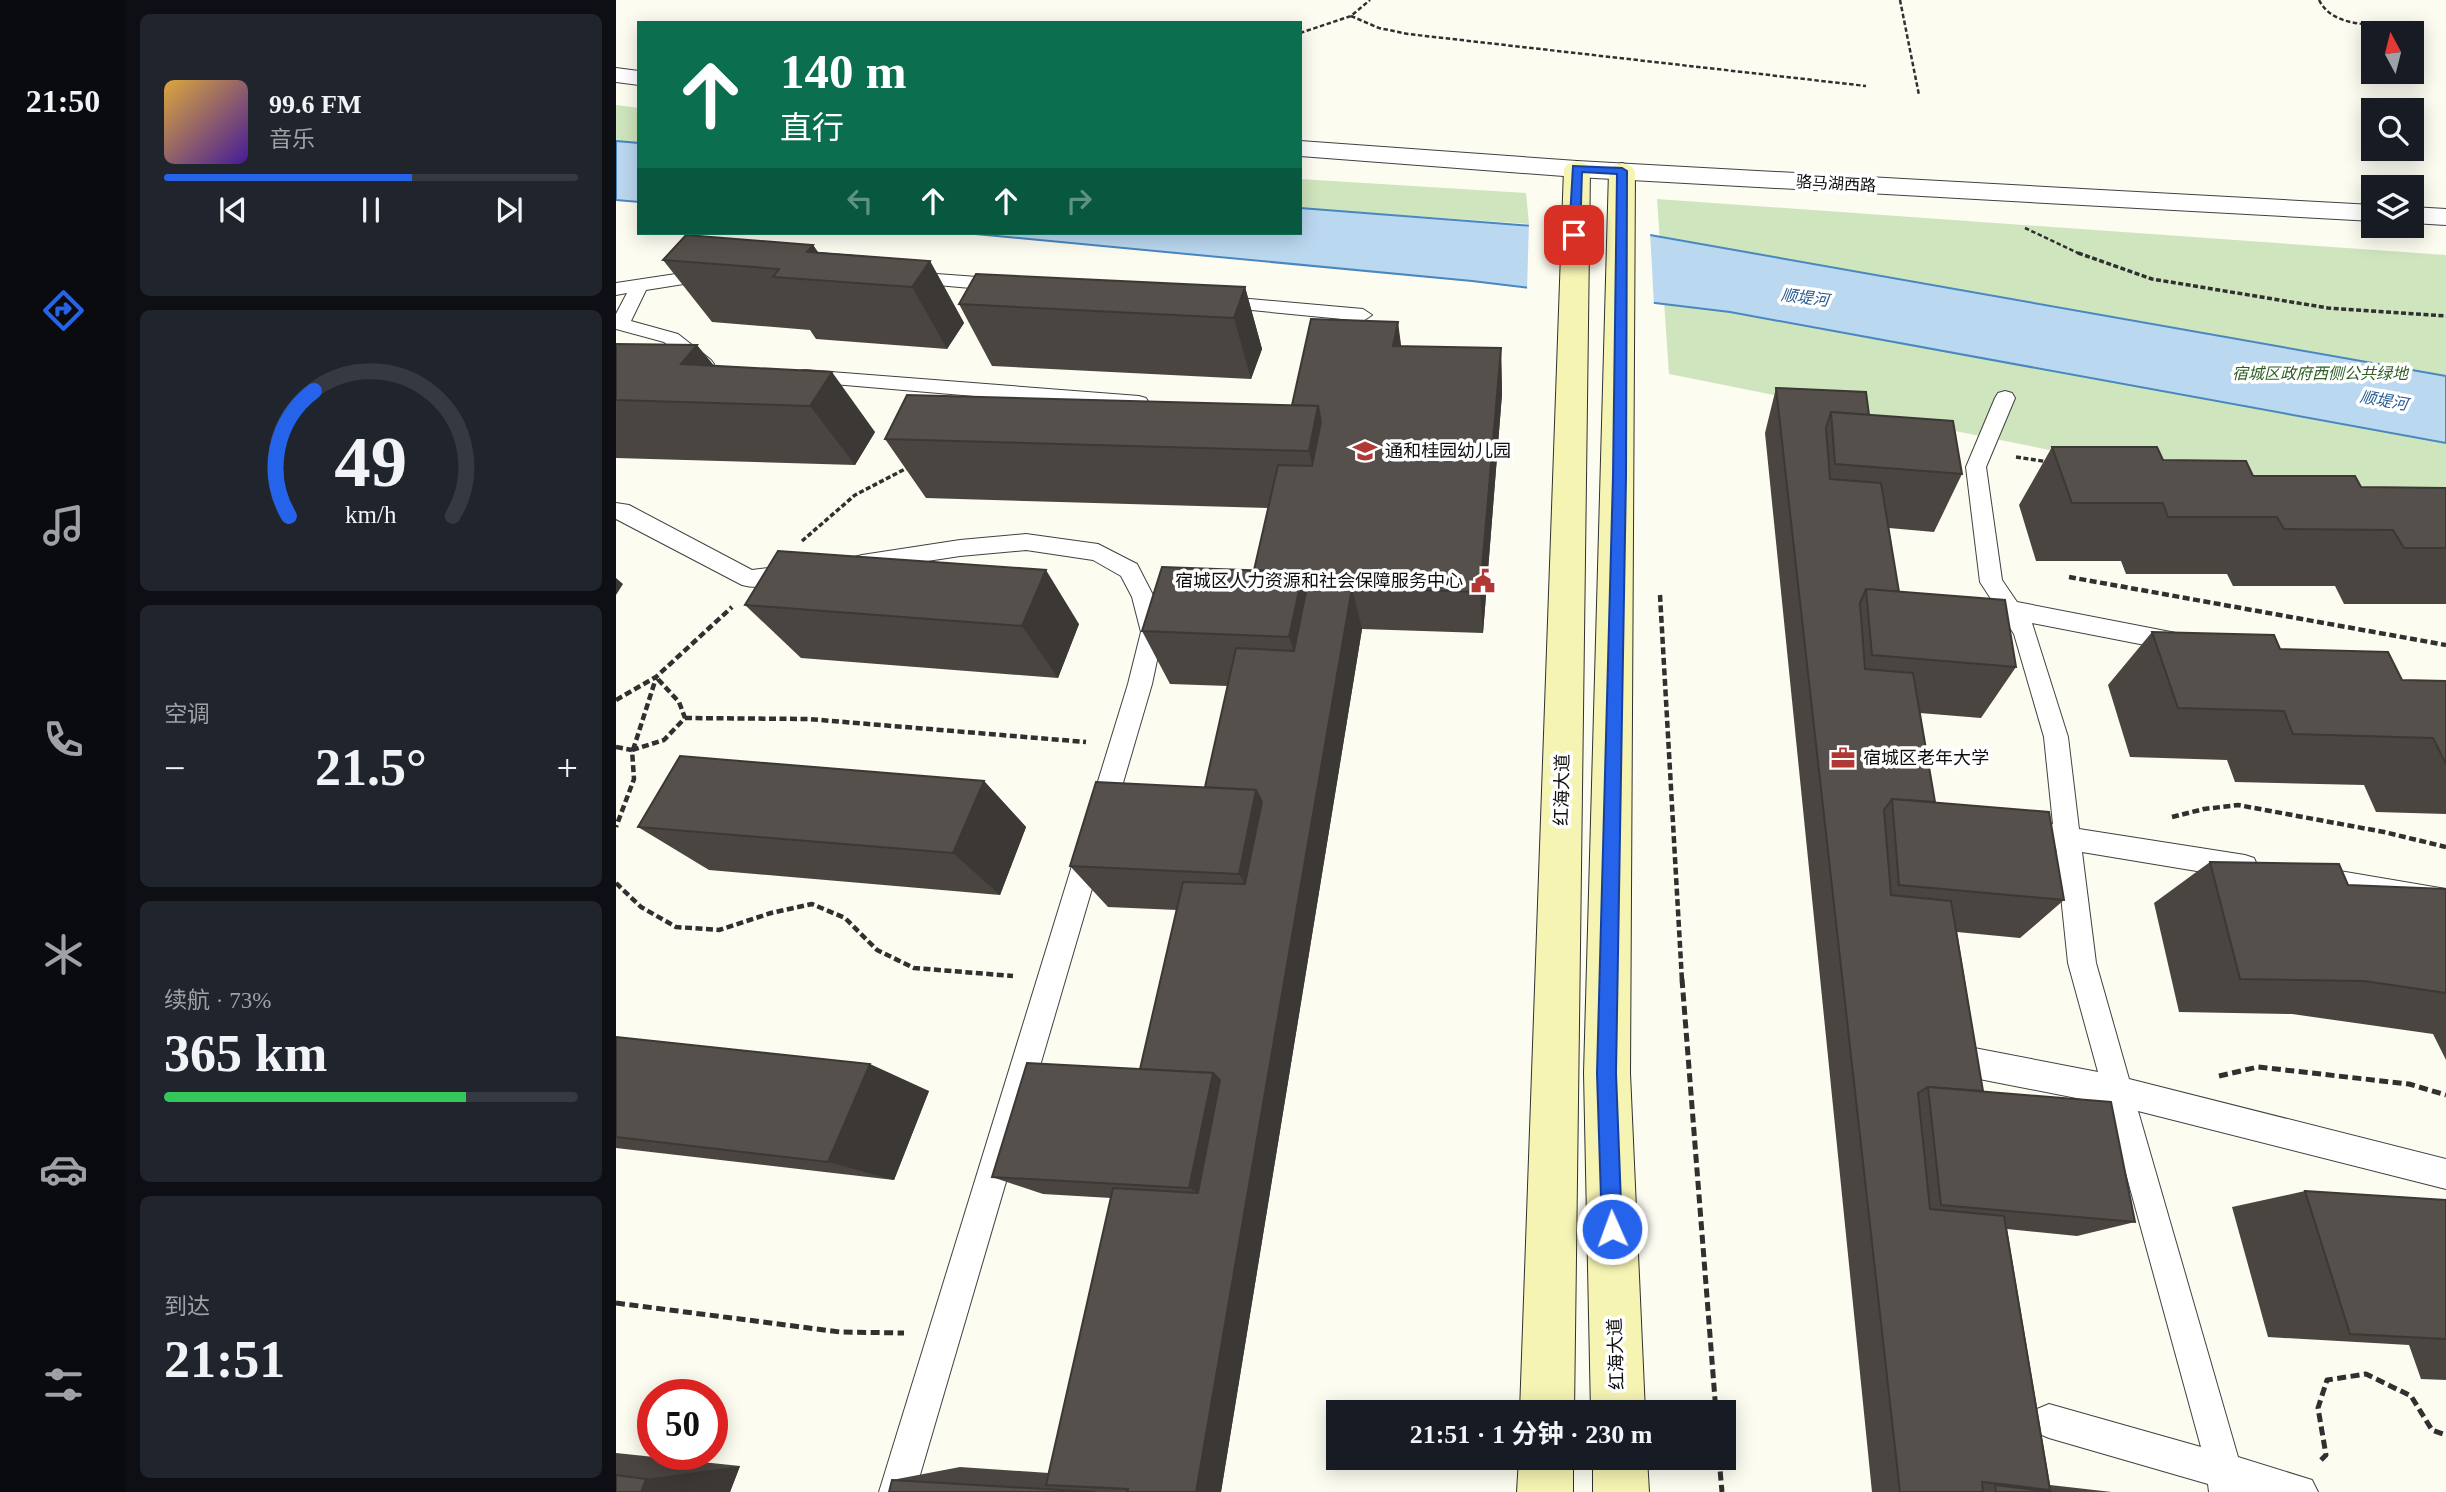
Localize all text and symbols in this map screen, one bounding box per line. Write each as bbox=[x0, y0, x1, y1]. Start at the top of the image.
north arrow bbox=[2361, 21, 2424, 84]
map controls bbox=[2361, 21, 2424, 238]
text: 140 m bbox=[780, 44, 907, 99]
icon: ahead bbox=[665, 49, 756, 140]
text: 21:50 bbox=[26, 83, 100, 119]
text: 99.6 FM bbox=[269, 90, 361, 119]
button: search bbox=[2361, 98, 2424, 161]
text: 直行 bbox=[780, 110, 844, 146]
text: 音乐 bbox=[269, 127, 315, 152]
street label: 骆马湖西路 bbox=[1796, 173, 1876, 194]
button: layers bbox=[2361, 175, 2424, 238]
icon: left bbox=[841, 182, 879, 220]
icon: ahead bbox=[914, 182, 952, 220]
icon: ahead bbox=[987, 182, 1025, 220]
icon: right bbox=[1060, 182, 1098, 220]
icon: previous bbox=[214, 191, 252, 229]
icon: pause bbox=[352, 191, 390, 229]
icon: next bbox=[490, 191, 528, 229]
pin bbox=[1544, 205, 1604, 265]
icon: arrive bbox=[1555, 216, 1593, 254]
icon: directions bbox=[39, 286, 88, 335]
water label: 顺堤河 bbox=[1780, 286, 1833, 309]
park label: 宿城区政府西侧公共绿地 bbox=[2232, 365, 2410, 382]
water label: 顺堤河 bbox=[2359, 388, 2412, 414]
text: 49 bbox=[335, 422, 407, 503]
school or university icon: 通和桂园幼儿园 bbox=[1351, 437, 1379, 465]
place label: 通和桂园幼儿园 bbox=[1385, 441, 1511, 461]
icon: music bbox=[39, 501, 88, 550]
text: km/h bbox=[345, 501, 397, 528]
public building icon: 宿城区人力资源和社会保障服务中心 bbox=[1469, 567, 1497, 595]
place label: 宿城区人力资源和社会保障服务中心 bbox=[1175, 571, 1463, 591]
text: 空调 bbox=[164, 702, 210, 727]
icon: phone bbox=[39, 715, 88, 764]
text: 21.5° bbox=[315, 739, 427, 796]
office icon: 宿城区老年大学 bbox=[1829, 744, 1857, 772]
text: − bbox=[164, 747, 185, 789]
text: + bbox=[557, 747, 578, 789]
place label: 宿城区老年大学 bbox=[1863, 748, 1989, 768]
street label: 红海大道 bbox=[1551, 754, 1573, 826]
icon: climate bbox=[39, 930, 88, 979]
text: 续航 · 73% bbox=[164, 988, 271, 1013]
text: 365 km bbox=[164, 1025, 327, 1082]
icon: car bbox=[39, 1145, 88, 1194]
position arrow bbox=[1575, 1192, 1649, 1266]
text: 到达 bbox=[164, 1294, 210, 1319]
street label: 红海大道 bbox=[1605, 1318, 1627, 1390]
text: 21:51 bbox=[164, 1331, 285, 1388]
icon: filters bbox=[39, 1360, 88, 1409]
speed limit sign: 50 bbox=[637, 1379, 728, 1470]
text: 21:51 · 1 分钟 · 230 m bbox=[1410, 1420, 1652, 1449]

